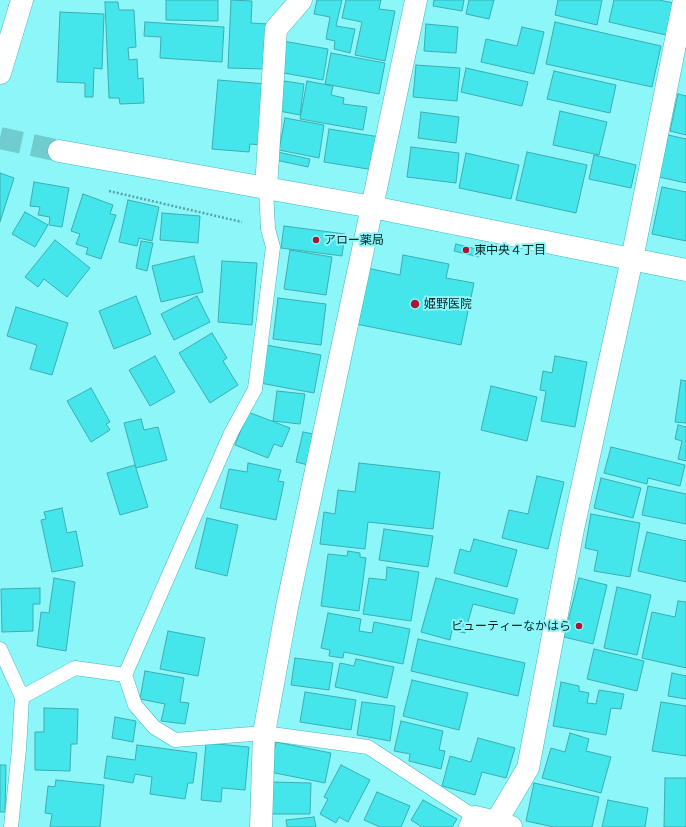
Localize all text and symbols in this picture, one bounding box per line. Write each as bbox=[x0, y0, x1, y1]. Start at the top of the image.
place label: アロー薬局 bbox=[324, 233, 384, 247]
marker: アロー薬局 bbox=[311, 235, 321, 245]
place label: 東中央４丁目 bbox=[474, 243, 546, 257]
marker: 東中央４丁目 bbox=[461, 245, 471, 255]
place label: 姫野医院 bbox=[424, 297, 472, 311]
marker: 姫野医院 bbox=[409, 298, 421, 310]
place label: ビューティーなかはら bbox=[451, 619, 571, 633]
marker: ビューティーなかはら bbox=[574, 621, 584, 631]

